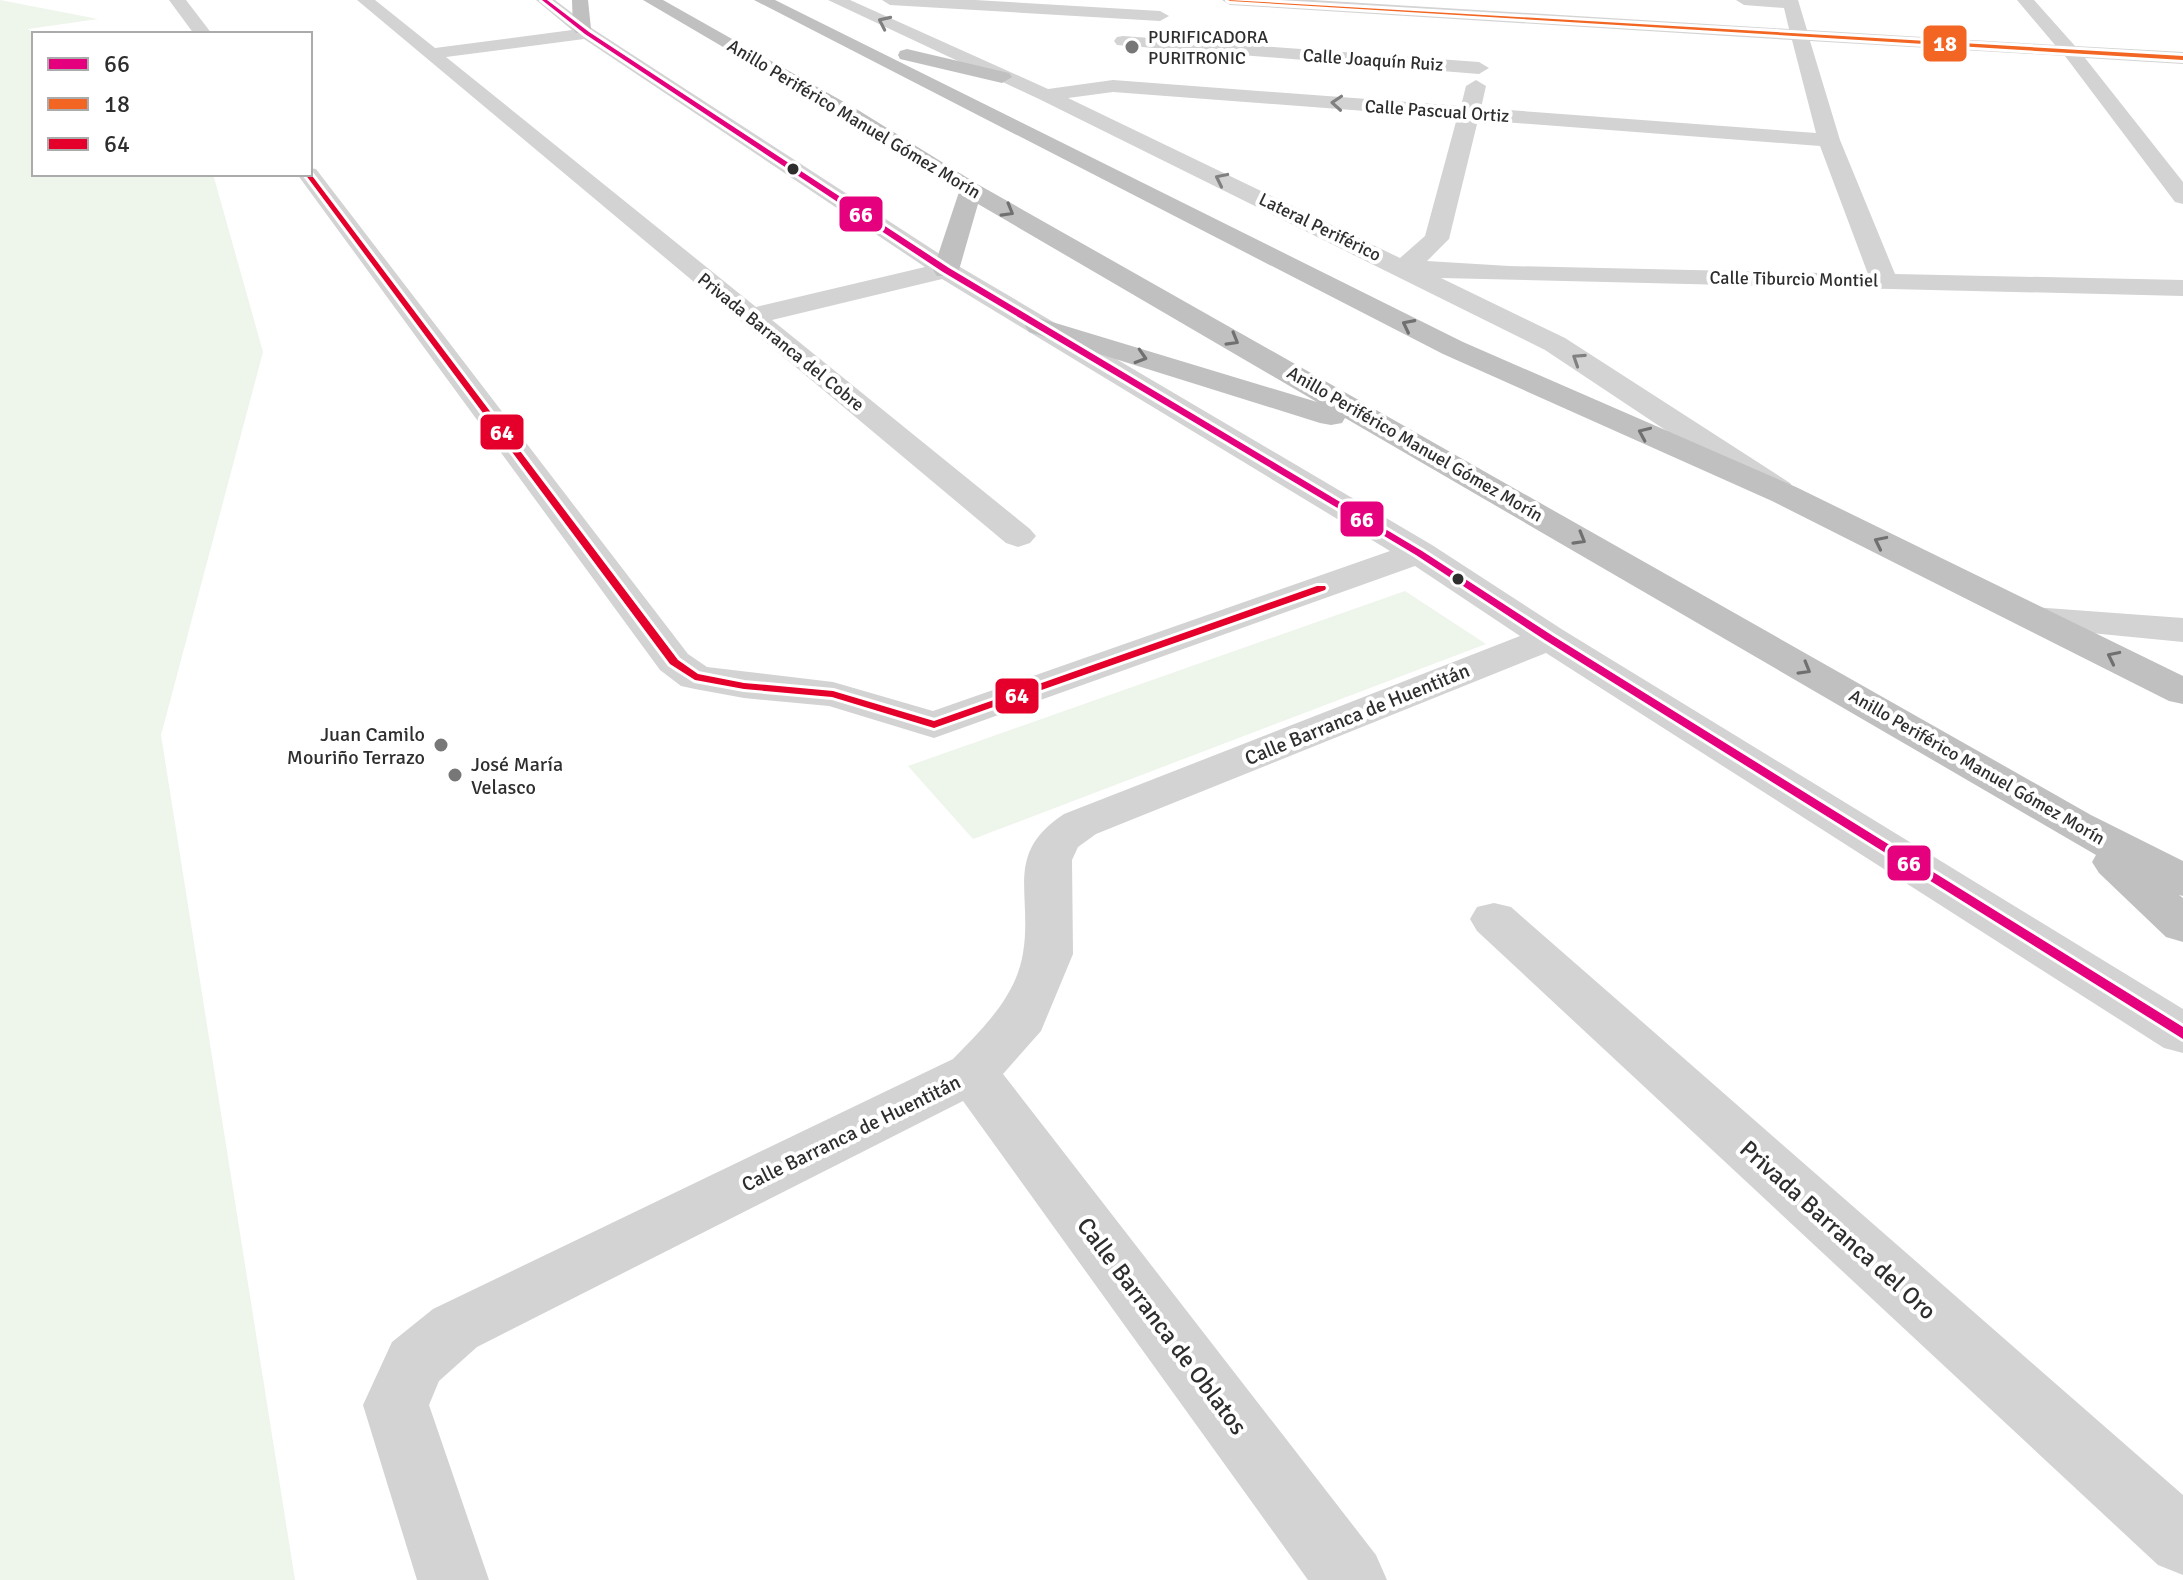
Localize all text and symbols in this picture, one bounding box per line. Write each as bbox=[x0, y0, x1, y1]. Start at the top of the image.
one-way arrow bbox=[877, 16, 892, 32]
line badge: 18 bbox=[1922, 24, 1968, 63]
place label: PURIFICADORA PURITRONIC bbox=[1148, 26, 1268, 69]
text: 18 bbox=[1933, 30, 1957, 57]
legend bbox=[32, 32, 312, 176]
street label: Anillo Periférico Manuel Gómez Morín bbox=[723, 35, 985, 203]
marker: PURIFICADORA PURITRONIC bbox=[1123, 38, 1141, 56]
street label: Calle Joaquín Ruiz bbox=[1302, 44, 1444, 76]
text: 66 bbox=[104, 49, 130, 79]
text: 18 bbox=[104, 89, 130, 119]
one-way arrow bbox=[1330, 95, 1343, 112]
street label: Calle Pascual Ortiz bbox=[1364, 95, 1510, 127]
text: 64 bbox=[104, 129, 130, 159]
unlabelled marker bbox=[785, 161, 801, 177]
one-way arrow bbox=[1214, 173, 1229, 189]
street label: Lateral Periférico bbox=[1255, 188, 1385, 266]
line badge: 66 bbox=[838, 195, 884, 233]
text: 66 bbox=[849, 201, 873, 228]
one-way arrow bbox=[999, 201, 1013, 217]
street label: Calle Tiburcio Montiel bbox=[1710, 267, 1878, 291]
street label: Privada Barranca del Cobre bbox=[693, 268, 869, 416]
one-way arrow bbox=[1401, 320, 1416, 335]
one-way arrow bbox=[1224, 330, 1239, 346]
one-way arrow bbox=[1133, 348, 1147, 364]
one-way arrow bbox=[1572, 354, 1586, 369]
street label: Anillo Periférico Manuel Gómez Morín bbox=[1283, 362, 1547, 526]
line badge: 64 bbox=[479, 413, 525, 451]
text: 64 bbox=[490, 419, 514, 446]
one-way arrow bbox=[1638, 426, 1653, 442]
line badge: 66 bbox=[1339, 500, 1385, 538]
text: 66 bbox=[1350, 506, 1374, 533]
one-way arrow bbox=[1571, 529, 1586, 545]
one-way arrow bbox=[1874, 536, 1889, 552]
unlabelled marker bbox=[1450, 571, 1466, 587]
one-way arrow bbox=[2107, 652, 2122, 667]
street label: Calle Barranca de Huentitán bbox=[1241, 658, 1473, 771]
one-way arrow bbox=[1796, 659, 1811, 675]
line badge: 64 bbox=[994, 677, 1040, 715]
text: 64 bbox=[1005, 682, 1029, 709]
street label: Anillo Periférico Manuel Gómez Morín bbox=[1845, 685, 2109, 849]
place label: Juan Camilo Mouriño Terrazo bbox=[287, 722, 425, 770]
marker: Juan Camilo Mouriño Terrazo bbox=[432, 736, 450, 754]
place label: José María Velasco bbox=[471, 752, 563, 800]
marker: José María Velasco bbox=[446, 766, 464, 784]
line badge: 66 bbox=[1886, 844, 1932, 882]
text: 66 bbox=[1897, 850, 1921, 877]
street label: Calle Barranca de Huentitán bbox=[738, 1070, 965, 1197]
street label: Privada Barranca del Oro bbox=[1734, 1134, 1942, 1326]
street label: Calle Barranca de Oblatos bbox=[1071, 1211, 1253, 1441]

